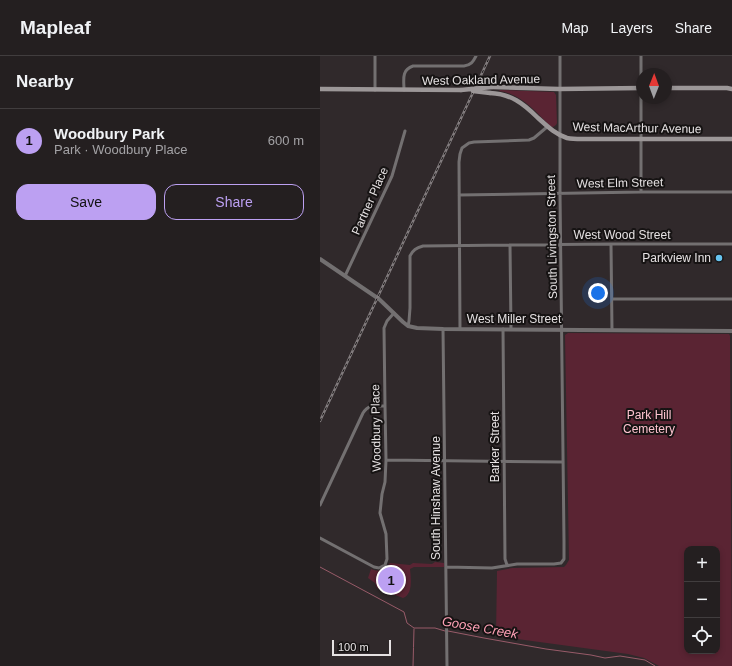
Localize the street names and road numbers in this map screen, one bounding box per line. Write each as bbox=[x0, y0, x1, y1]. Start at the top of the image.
street label: West Oakland Avenue bbox=[422, 72, 541, 88]
street label: West MacArthur Avenue bbox=[572, 120, 702, 136]
street label: Partner Place bbox=[349, 165, 391, 237]
street label: South Livingston Street bbox=[544, 174, 560, 299]
street label: West Elm Street bbox=[577, 175, 664, 191]
street label: West Wood Street bbox=[574, 228, 671, 242]
street label: West Miller Street bbox=[467, 312, 562, 326]
street label: Woodbury Place bbox=[368, 384, 384, 472]
street label: Barker Street bbox=[488, 411, 502, 482]
street label: South Hinshaw Avenue bbox=[429, 436, 443, 560]

